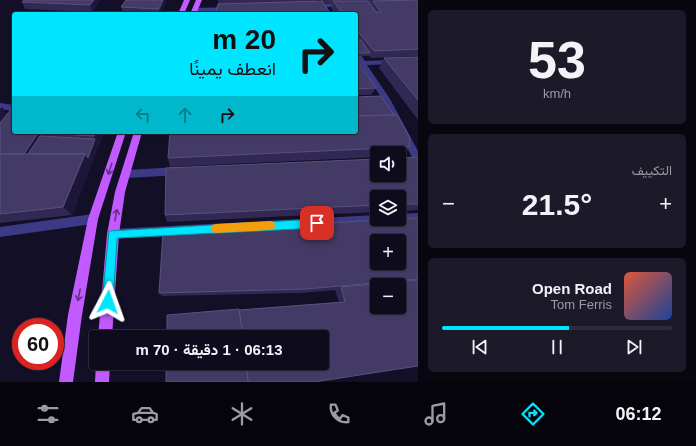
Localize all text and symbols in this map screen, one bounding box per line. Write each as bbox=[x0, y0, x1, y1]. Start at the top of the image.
text: 20 m bbox=[212, 24, 276, 55]
icon: right bbox=[290, 28, 342, 80]
text: 53 bbox=[528, 31, 586, 89]
text: انعطف يمينًا bbox=[189, 59, 276, 79]
text: km/h bbox=[543, 86, 571, 101]
icon: left bbox=[132, 104, 154, 126]
icon: ahead bbox=[174, 104, 196, 126]
icon: right bbox=[216, 104, 238, 126]
map controls bbox=[370, 146, 406, 314]
button: sound bbox=[370, 146, 406, 182]
one-way arrow bbox=[106, 162, 113, 175]
text: التكييف bbox=[632, 163, 672, 178]
text: 21.5° bbox=[522, 188, 592, 221]
button: layers bbox=[370, 190, 406, 226]
text: − bbox=[442, 191, 455, 216]
text: + bbox=[659, 191, 672, 216]
pin bbox=[300, 206, 334, 240]
one-way arrow bbox=[112, 208, 120, 221]
icon: arrive bbox=[306, 212, 328, 234]
button: + bbox=[370, 234, 406, 270]
button: − bbox=[370, 278, 406, 314]
text: Open Road bbox=[532, 280, 612, 297]
position arrow bbox=[87, 281, 129, 323]
one-way arrow bbox=[74, 288, 82, 301]
text: Tom Ferris bbox=[551, 297, 612, 312]
speed limit sign: 60 bbox=[12, 318, 64, 370]
icon: previous bbox=[469, 336, 491, 358]
icon: pause bbox=[546, 336, 568, 358]
icon: next bbox=[623, 336, 645, 358]
text: 06:13 · 1 دقيقة · 70 m bbox=[135, 341, 283, 358]
icon: filters bbox=[34, 400, 62, 428]
icon: car bbox=[131, 400, 159, 428]
icon: climate bbox=[228, 400, 256, 428]
icon: phone bbox=[325, 400, 353, 428]
icon: music bbox=[422, 400, 450, 428]
icon: directions bbox=[519, 400, 547, 428]
text: 06:12 bbox=[616, 404, 662, 424]

